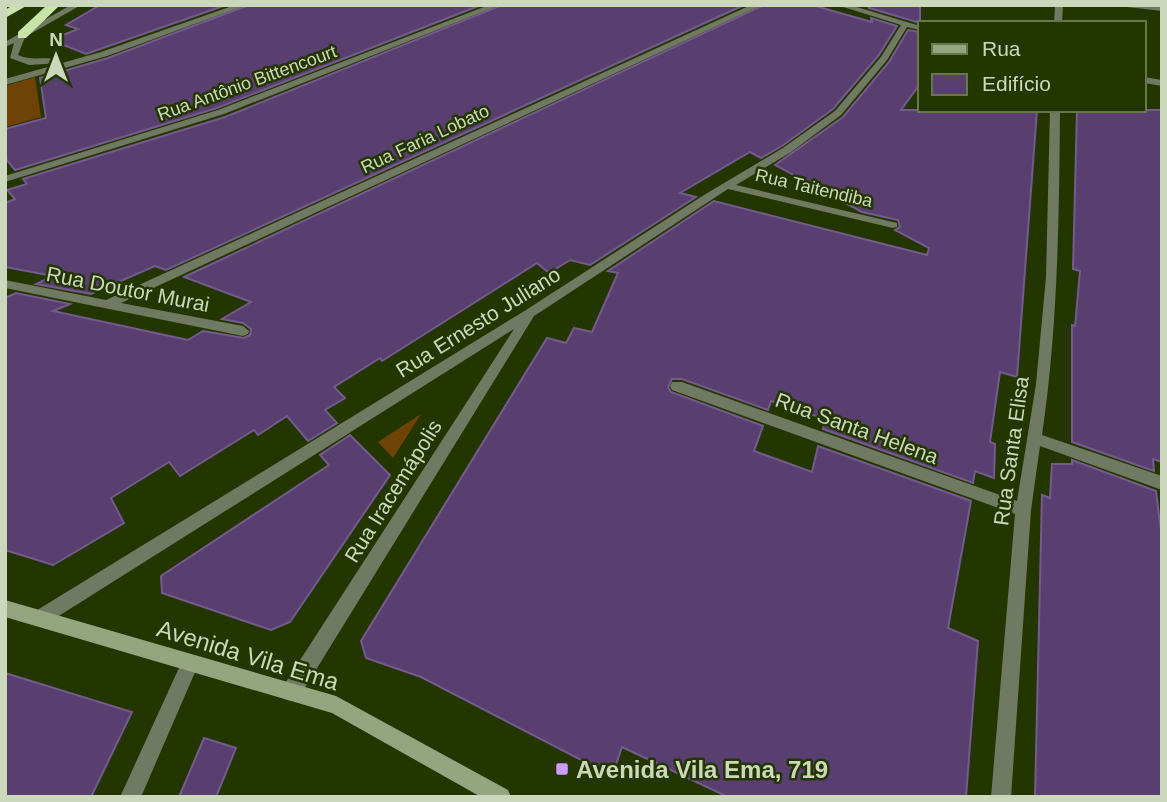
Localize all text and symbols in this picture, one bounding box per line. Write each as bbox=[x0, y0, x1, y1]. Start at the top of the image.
north arrow bbox=[21, 21, 91, 91]
legend bbox=[918, 21, 1146, 112]
text: N bbox=[49, 29, 63, 50]
text: Rua bbox=[982, 37, 1021, 60]
street label: Rua Antônio Bittencourt bbox=[155, 41, 339, 125]
text: Edifício bbox=[982, 72, 1051, 95]
street label: Rua Faria Lobato bbox=[358, 101, 492, 177]
street label: Rua Taitendiba bbox=[753, 165, 876, 211]
street label: Rua Doutor Murai bbox=[44, 262, 212, 316]
street label: Rua Ernesto Juliano bbox=[392, 262, 564, 382]
street label: Rua Santa Elisa bbox=[989, 375, 1033, 527]
street label: Rua Santa Helena bbox=[772, 388, 942, 468]
street label: Rua Iracemápolis bbox=[340, 416, 446, 566]
street label: Avenida Vila Ema bbox=[154, 615, 343, 696]
place label: Avenida Vila Ema, 719 bbox=[576, 756, 828, 783]
marker: Avenida Vila Ema, 719 bbox=[554, 761, 570, 777]

